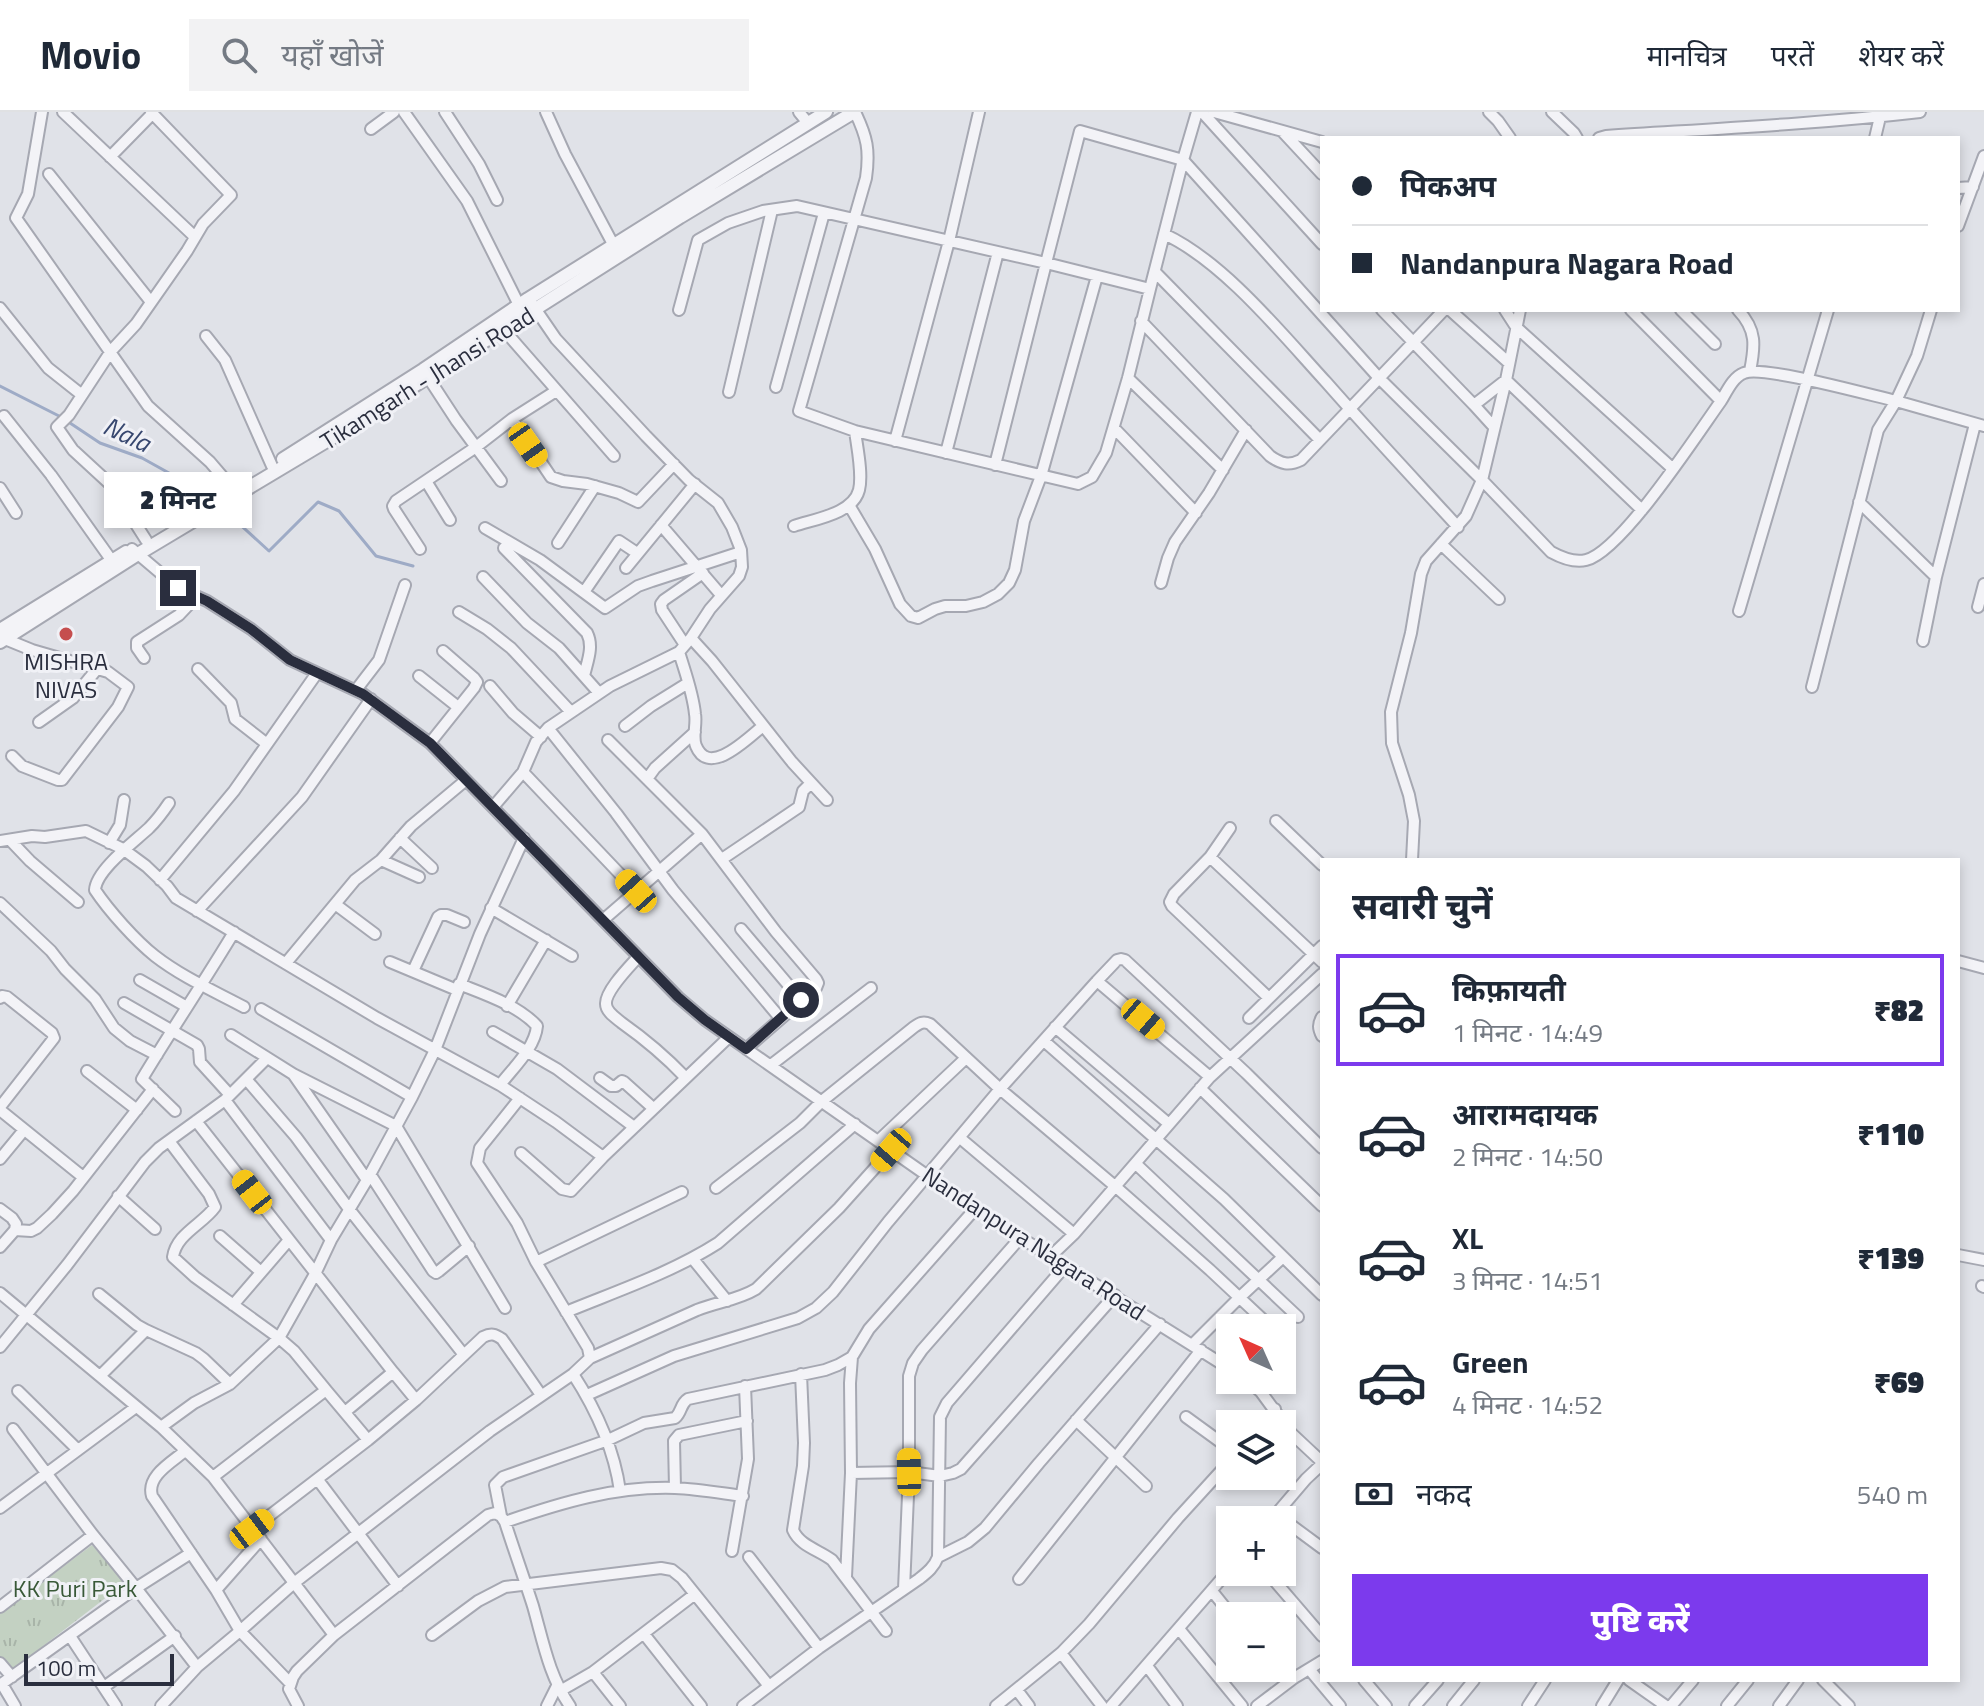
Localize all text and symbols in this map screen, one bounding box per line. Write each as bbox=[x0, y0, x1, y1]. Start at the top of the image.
search box bbox=[189, 19, 749, 91]
text: Movio bbox=[40, 26, 141, 84]
text: यहाँ खोजें bbox=[281, 32, 384, 78]
icon: search bbox=[217, 33, 261, 77]
text: मानचित्र bbox=[1647, 34, 1727, 77]
text: परतें bbox=[1771, 34, 1814, 77]
text: शेयर करें bbox=[1858, 34, 1944, 77]
text: पिकअप bbox=[1400, 163, 1496, 209]
text: Nandanpura Nagara Road bbox=[1400, 240, 1734, 286]
street label: Tikamgarh - Jhansi Road bbox=[313, 297, 541, 459]
water label: Nala bbox=[97, 406, 159, 463]
car bbox=[504, 418, 552, 472]
callout: 2 मिनट bbox=[104, 472, 252, 528]
text: 2 मिनट bbox=[140, 480, 216, 519]
route end bbox=[160, 570, 196, 606]
marker: MISHRA NIVAS bbox=[57, 625, 75, 643]
place label: MISHRA NIVAS bbox=[24, 643, 108, 707]
car bbox=[611, 865, 661, 917]
text: सवारी चुनें bbox=[1352, 878, 1492, 933]
text: किफ़ायती bbox=[1452, 967, 1566, 1013]
icon: car bbox=[1356, 974, 1428, 1046]
route start bbox=[783, 982, 819, 1018]
text: ₹82 bbox=[1874, 987, 1924, 1033]
car bbox=[1117, 994, 1169, 1044]
text: 1 मिनट · 14:49 bbox=[1452, 1013, 1603, 1052]
text: आरामदायक bbox=[1452, 1091, 1598, 1137]
icon: car bbox=[1356, 1098, 1428, 1170]
text: ₹110 bbox=[1857, 1111, 1924, 1157]
car bbox=[866, 1124, 916, 1176]
text: 2 मिनट · 14:50 bbox=[1452, 1137, 1603, 1176]
street label: Nandanpura Nagara Road bbox=[915, 1157, 1153, 1329]
car bbox=[228, 1166, 276, 1218]
text: XL bbox=[1452, 1215, 1483, 1261]
icon: car bbox=[1356, 1222, 1428, 1294]
text: ₹139 bbox=[1857, 1235, 1924, 1281]
text: 3 मिनट · 14:51 bbox=[1452, 1261, 1603, 1300]
north arrow bbox=[1216, 1314, 1296, 1394]
map controls bbox=[1216, 1314, 1296, 1682]
text: Green bbox=[1452, 1339, 1529, 1385]
icon: car bbox=[1356, 1346, 1428, 1418]
text: ₹69 bbox=[1874, 1359, 1924, 1405]
text: 4 मिनट · 14:52 bbox=[1452, 1385, 1603, 1424]
button: layers bbox=[1216, 1410, 1296, 1490]
car bbox=[897, 1448, 921, 1496]
text: नकद bbox=[1416, 1471, 1472, 1517]
icon: cash bbox=[1352, 1472, 1396, 1516]
text: 540 m bbox=[1857, 1475, 1928, 1514]
car bbox=[226, 1505, 278, 1553]
button: + bbox=[1216, 1506, 1296, 1586]
park label: KK Puri Park bbox=[13, 1570, 138, 1606]
button: पुष्टि करें bbox=[1352, 1574, 1928, 1666]
button: − bbox=[1216, 1602, 1296, 1682]
scale bar bbox=[24, 1650, 174, 1686]
text: 100 m bbox=[36, 1651, 96, 1685]

